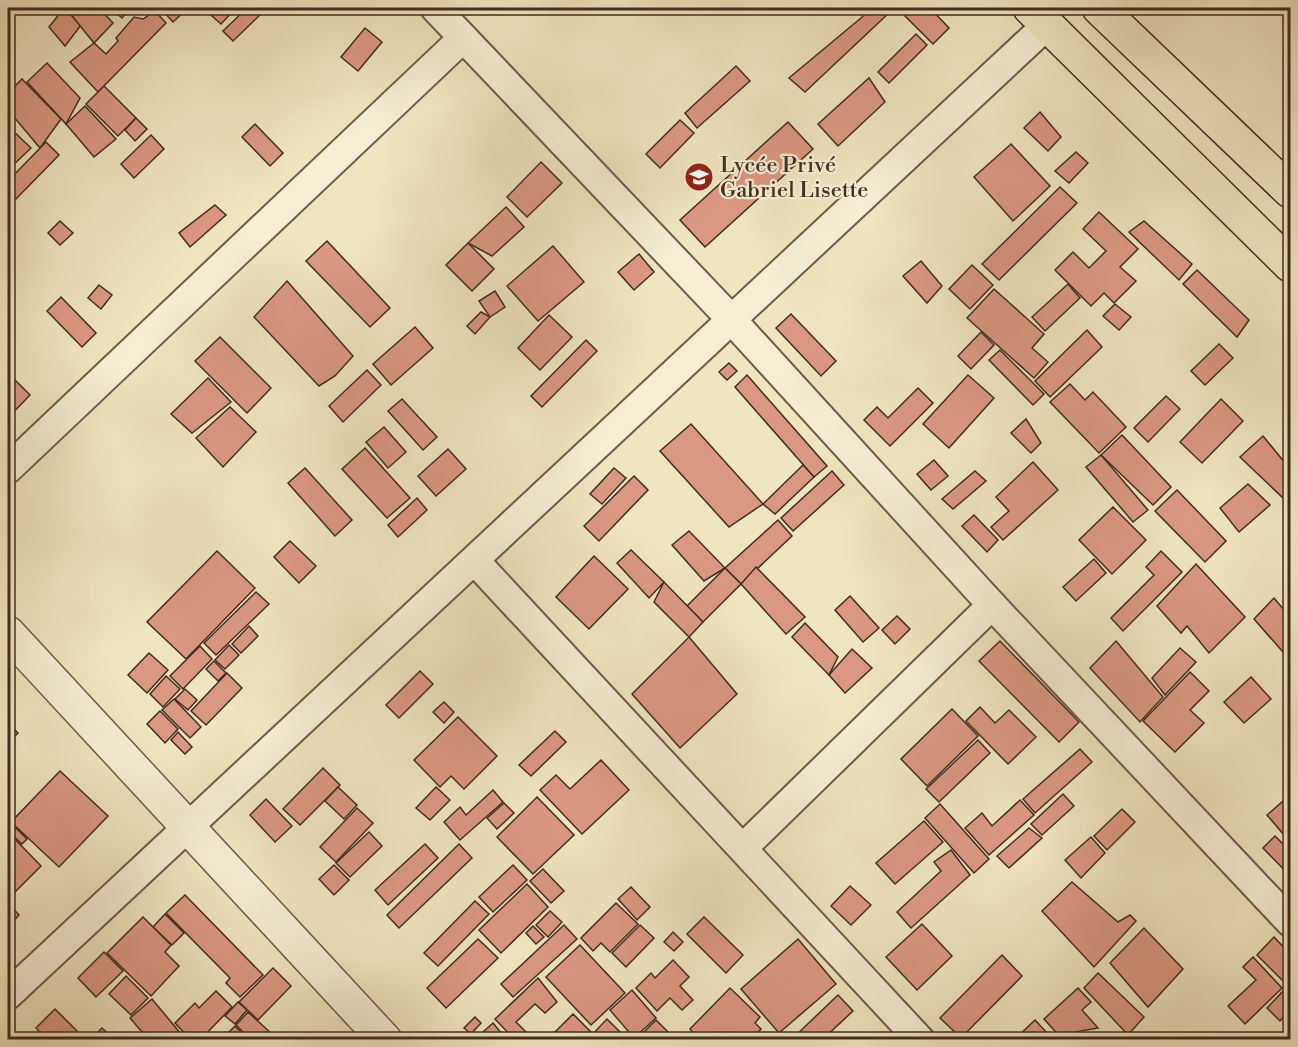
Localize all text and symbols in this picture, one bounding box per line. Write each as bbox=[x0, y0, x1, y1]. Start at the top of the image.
place label: Lycée Privé Gabriel Lisette bbox=[720, 152, 868, 204]
school or university icon: Lycée Privé Gabriel Lisette bbox=[683, 161, 715, 193]

